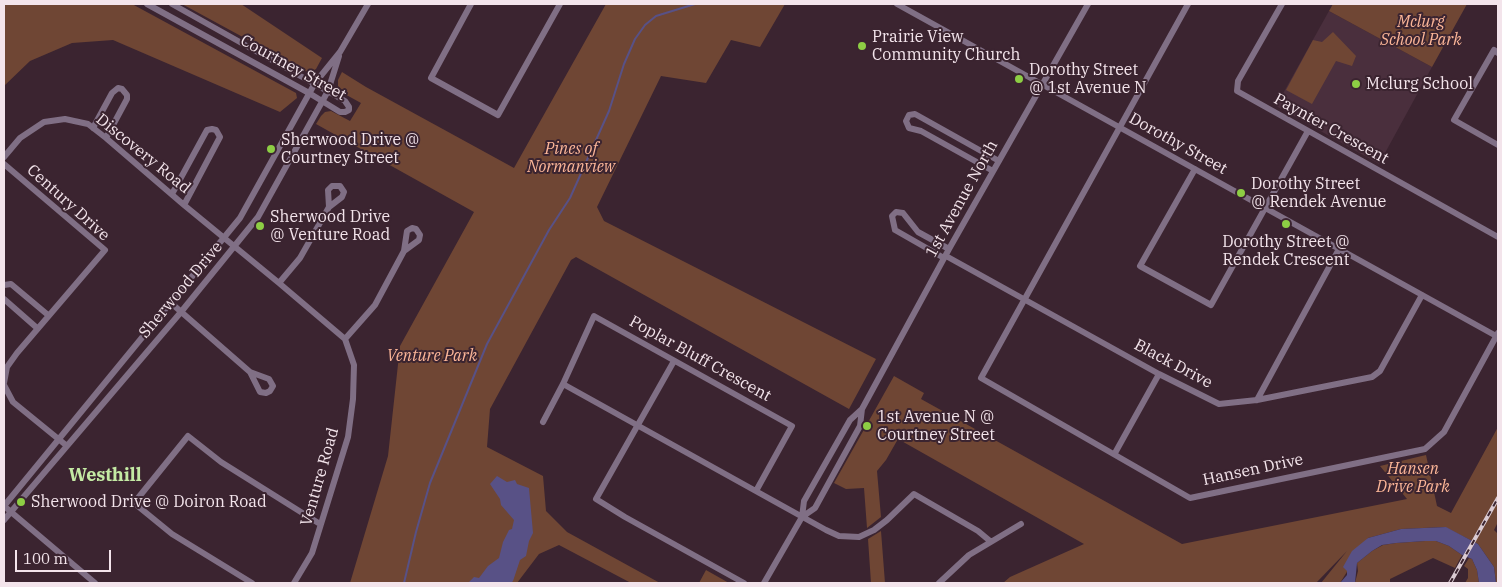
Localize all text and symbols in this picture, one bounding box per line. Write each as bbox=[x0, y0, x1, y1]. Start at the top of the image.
park label: Mclurg School Park bbox=[1380, 12, 1462, 50]
place label: Prairie View Community Church bbox=[872, 27, 1020, 65]
street label: Courtney Street bbox=[237, 31, 349, 105]
marker: Prairie View Community Church bbox=[856, 40, 868, 52]
place label: Dorothy Street @ 1st Avenue N bbox=[1029, 60, 1147, 98]
marker: Dorothy Street @ 1st Avenue N bbox=[1013, 73, 1025, 85]
place label: Mclurg School bbox=[1366, 74, 1473, 94]
marker: Mclurg School bbox=[1350, 78, 1362, 90]
street label: Paynter Crescent bbox=[1270, 90, 1392, 168]
street label: Dorothy Street bbox=[1126, 109, 1230, 179]
street label: Discovery Road bbox=[92, 110, 194, 198]
place label: Sherwood Drive @ Courtney Street bbox=[281, 130, 420, 168]
street label: 1st Avenue North bbox=[922, 137, 1002, 261]
park label: Pines of Normanview bbox=[527, 139, 615, 177]
marker: Sherwood Drive @ Courtney Street bbox=[265, 143, 277, 155]
street label: Century Drive bbox=[23, 161, 113, 245]
place label: Dorothy Street @ Rendek Avenue bbox=[1251, 174, 1386, 212]
marker: Dorothy Street @ Rendek Avenue bbox=[1235, 187, 1247, 199]
place label: Sherwood Drive @ Venture Road bbox=[270, 207, 390, 245]
marker: Dorothy Street @ Rendek Crescent bbox=[1280, 218, 1292, 230]
marker: Sherwood Drive @ Venture Road bbox=[254, 220, 266, 232]
place label: Dorothy Street @ Rendek Crescent bbox=[1222, 232, 1350, 270]
street label: Sherwood Drive bbox=[135, 238, 227, 342]
street label: Poplar Bluff Crescent bbox=[626, 312, 774, 406]
street label: Black Drive bbox=[1131, 335, 1215, 393]
park label: Venture Park bbox=[387, 346, 477, 366]
place label: 1st Avenue N @ Courtney Street bbox=[877, 407, 995, 445]
marker: 1st Avenue N @ Courtney Street bbox=[861, 420, 873, 432]
street label: Venture Road bbox=[297, 426, 343, 528]
street label: Hansen Drive bbox=[1201, 450, 1305, 490]
park label: Hansen Drive Park bbox=[1376, 459, 1450, 497]
district label: Westhill bbox=[68, 465, 142, 487]
place label: Sherwood Drive @ Doiron Road bbox=[31, 492, 267, 512]
marker: Sherwood Drive @ Doiron Road bbox=[15, 496, 27, 508]
scale bar bbox=[18, 540, 114, 572]
text: 100 m bbox=[23, 549, 68, 568]

